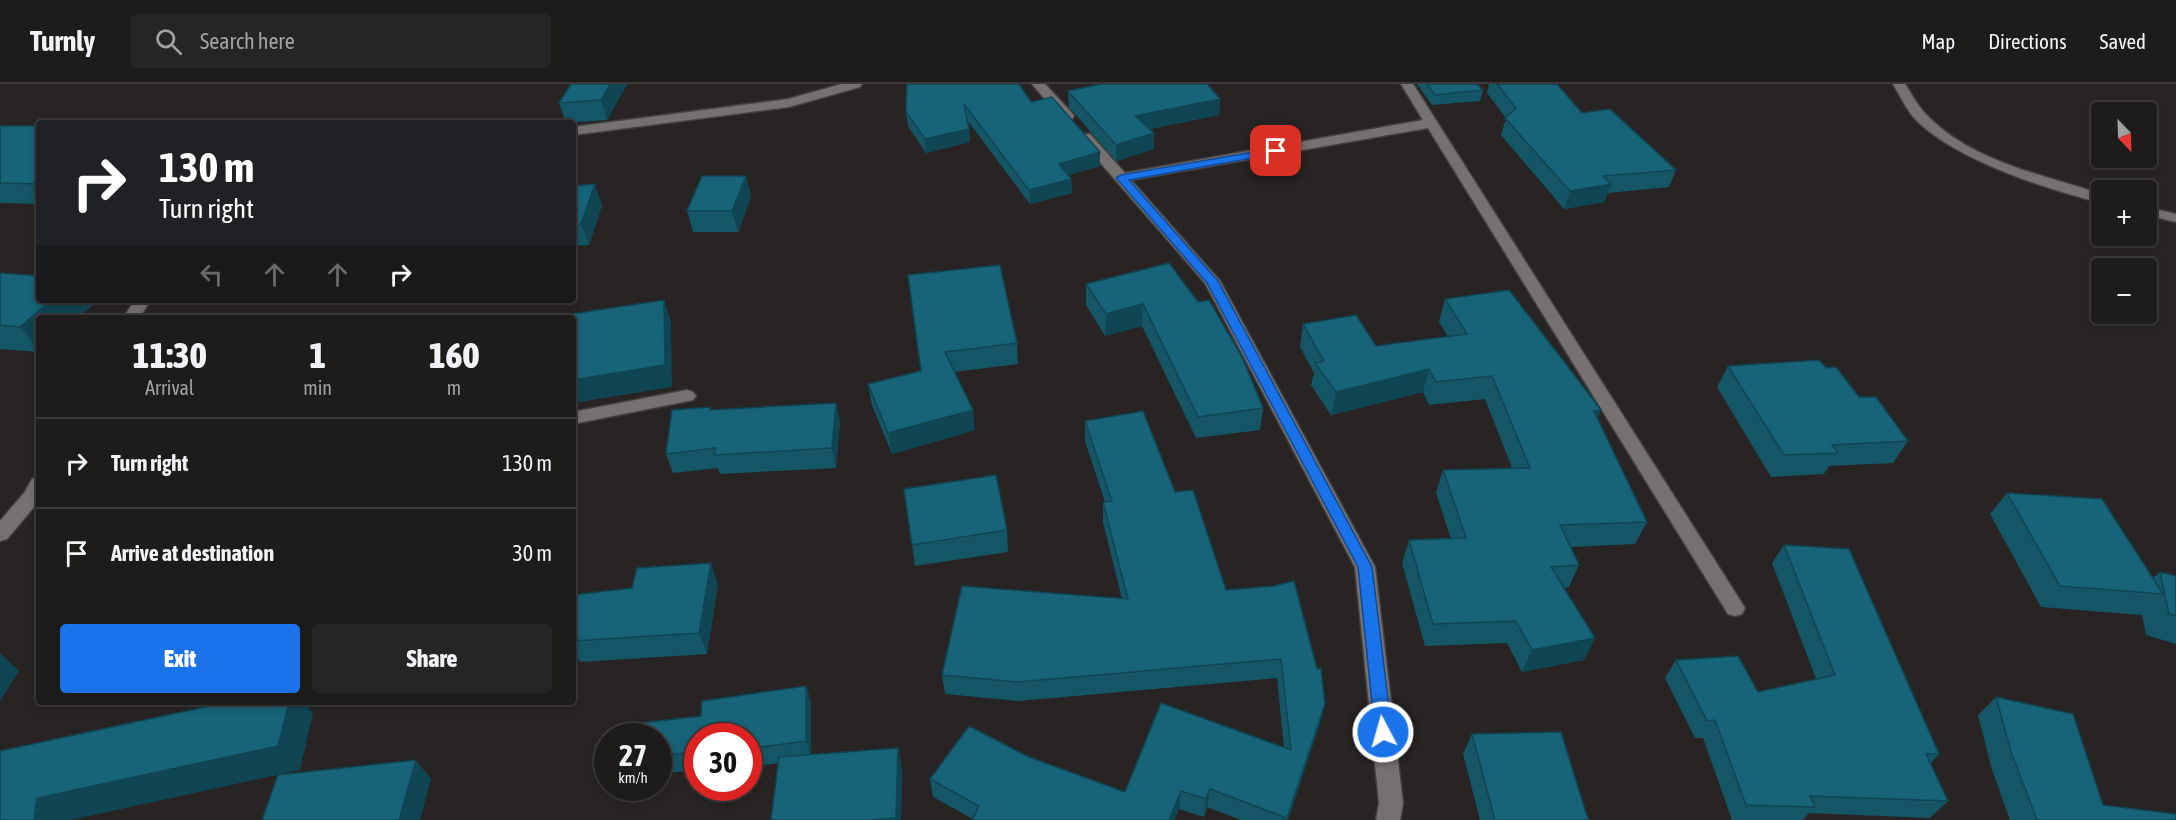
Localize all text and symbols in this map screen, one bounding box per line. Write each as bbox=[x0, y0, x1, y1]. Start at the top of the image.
search box bbox=[131, 14, 551, 68]
text: Turnly bbox=[30, 25, 95, 57]
icon: search bbox=[152, 25, 185, 58]
text: Search here bbox=[200, 28, 295, 54]
text: Map bbox=[1921, 29, 1955, 53]
text: Directions bbox=[1988, 29, 2067, 53]
text: Saved bbox=[2100, 29, 2146, 53]
north arrow bbox=[2091, 102, 2157, 168]
map controls bbox=[2091, 102, 2157, 324]
pin bbox=[1250, 125, 1301, 176]
icon: arrive bbox=[1259, 134, 1292, 167]
text: 130 m bbox=[159, 143, 254, 191]
icon: right bbox=[60, 144, 138, 222]
button: + bbox=[2091, 180, 2157, 246]
text: Turn right bbox=[159, 193, 254, 224]
icon: left bbox=[195, 258, 228, 291]
icon: ahead bbox=[258, 258, 291, 291]
icon: ahead bbox=[321, 258, 354, 291]
icon: right bbox=[384, 258, 417, 291]
button: − bbox=[2091, 258, 2157, 324]
text: 11:30 bbox=[133, 334, 207, 376]
text: 1 bbox=[309, 334, 326, 376]
text: 160 bbox=[429, 334, 479, 376]
text: Arrival bbox=[145, 376, 194, 399]
text: min bbox=[303, 376, 332, 399]
text: m bbox=[447, 376, 461, 399]
icon: right bbox=[60, 447, 93, 480]
text: Turn right bbox=[111, 450, 188, 476]
text: 130 m bbox=[502, 450, 552, 476]
icon: arrive bbox=[60, 537, 93, 570]
text: Arrive at destination bbox=[111, 540, 274, 566]
text: 30 m bbox=[512, 540, 552, 566]
button: Exit bbox=[60, 624, 300, 693]
button: Share bbox=[312, 624, 552, 693]
position arrow bbox=[1351, 700, 1415, 764]
speed limit sign: 30 bbox=[684, 723, 762, 801]
text: 27 bbox=[619, 738, 647, 772]
text: km/h bbox=[618, 769, 648, 786]

